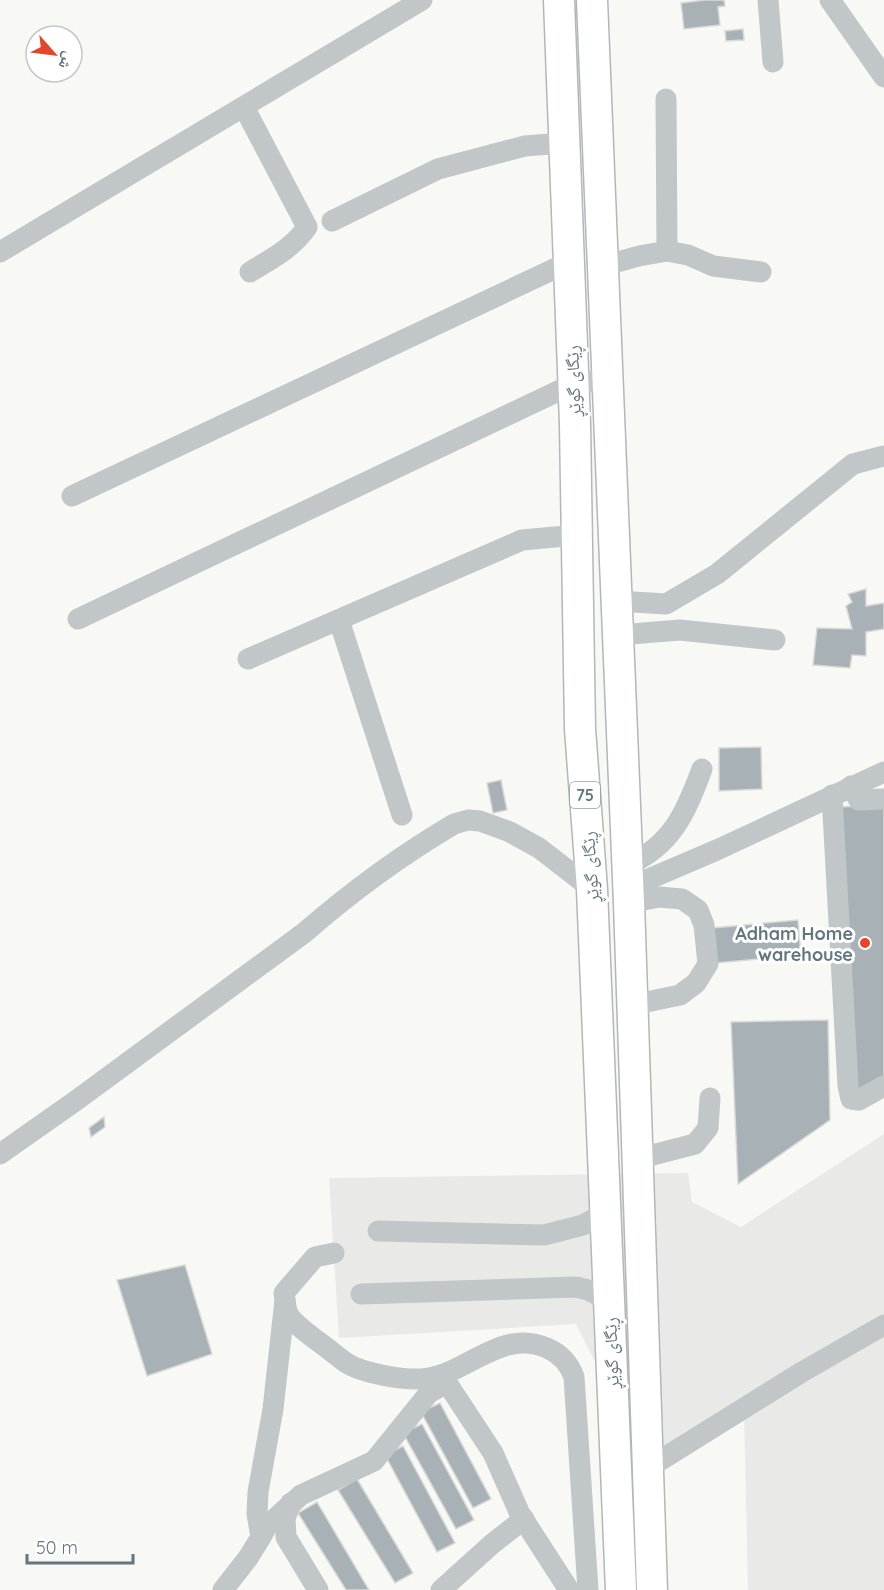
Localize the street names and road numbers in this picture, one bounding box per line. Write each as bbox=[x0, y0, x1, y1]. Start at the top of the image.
street label: ڕێگای گوێڕ bbox=[560, 345, 589, 418]
road number: 75 bbox=[570, 782, 600, 808]
street label: ڕێگای گوێڕ bbox=[576, 830, 607, 904]
street label: ڕێگای گوێڕ bbox=[598, 1317, 627, 1390]

